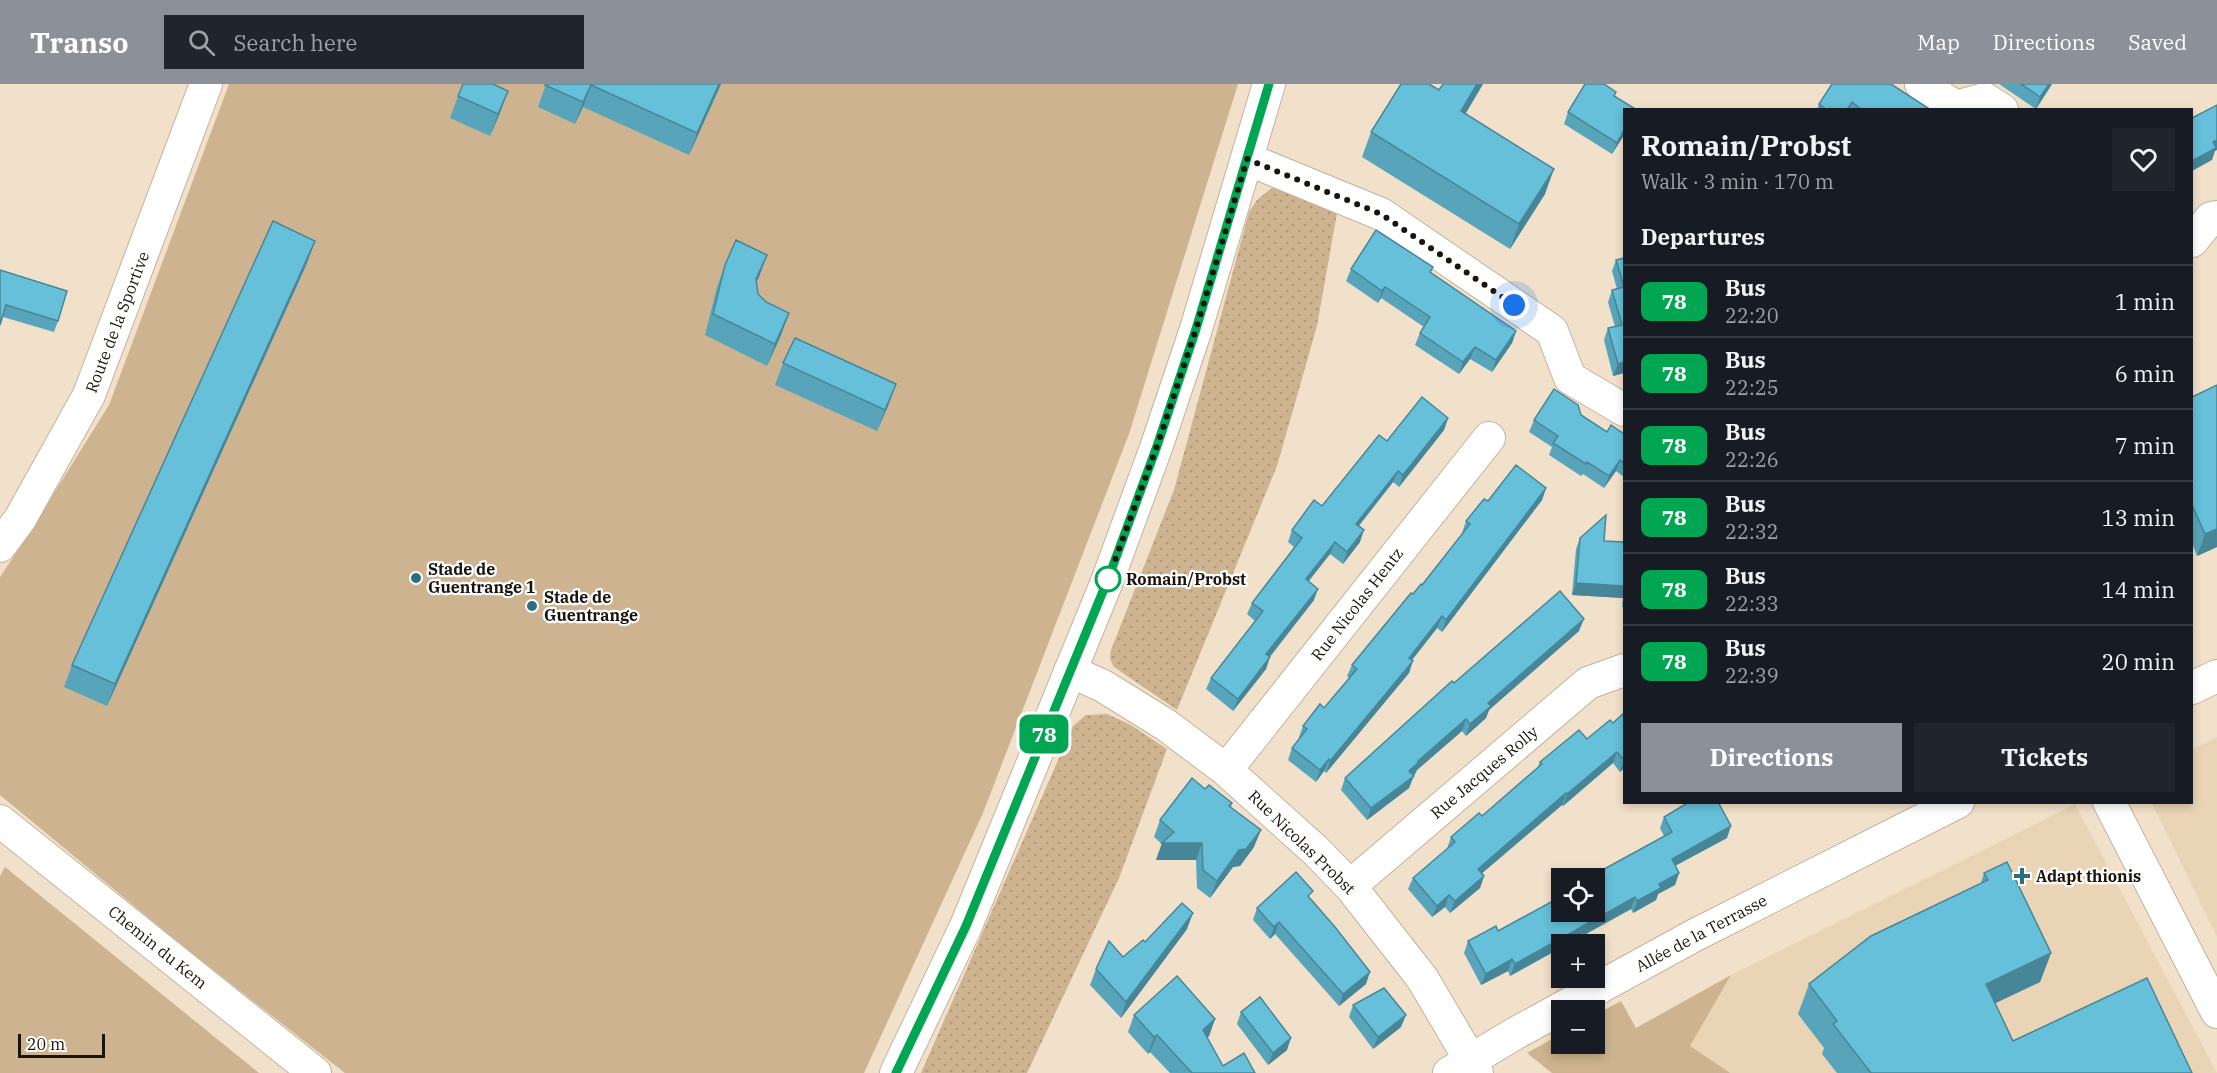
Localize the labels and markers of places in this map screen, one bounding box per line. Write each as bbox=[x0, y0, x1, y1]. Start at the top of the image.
place label: Stade de Guentrange 1 bbox=[428, 559, 535, 597]
marker: Romain/Probst bbox=[1095, 566, 1121, 592]
place label: Romain/Probst bbox=[1126, 569, 1246, 589]
marker: Stade de Guentrange 1 bbox=[409, 571, 423, 585]
place label: Stade de Guentrange bbox=[544, 587, 638, 625]
marker: Stade de Guentrange bbox=[525, 599, 539, 613]
place label: Adapt thionis bbox=[2036, 866, 2141, 886]
marker: Adapt thionis bbox=[2013, 867, 2031, 885]

